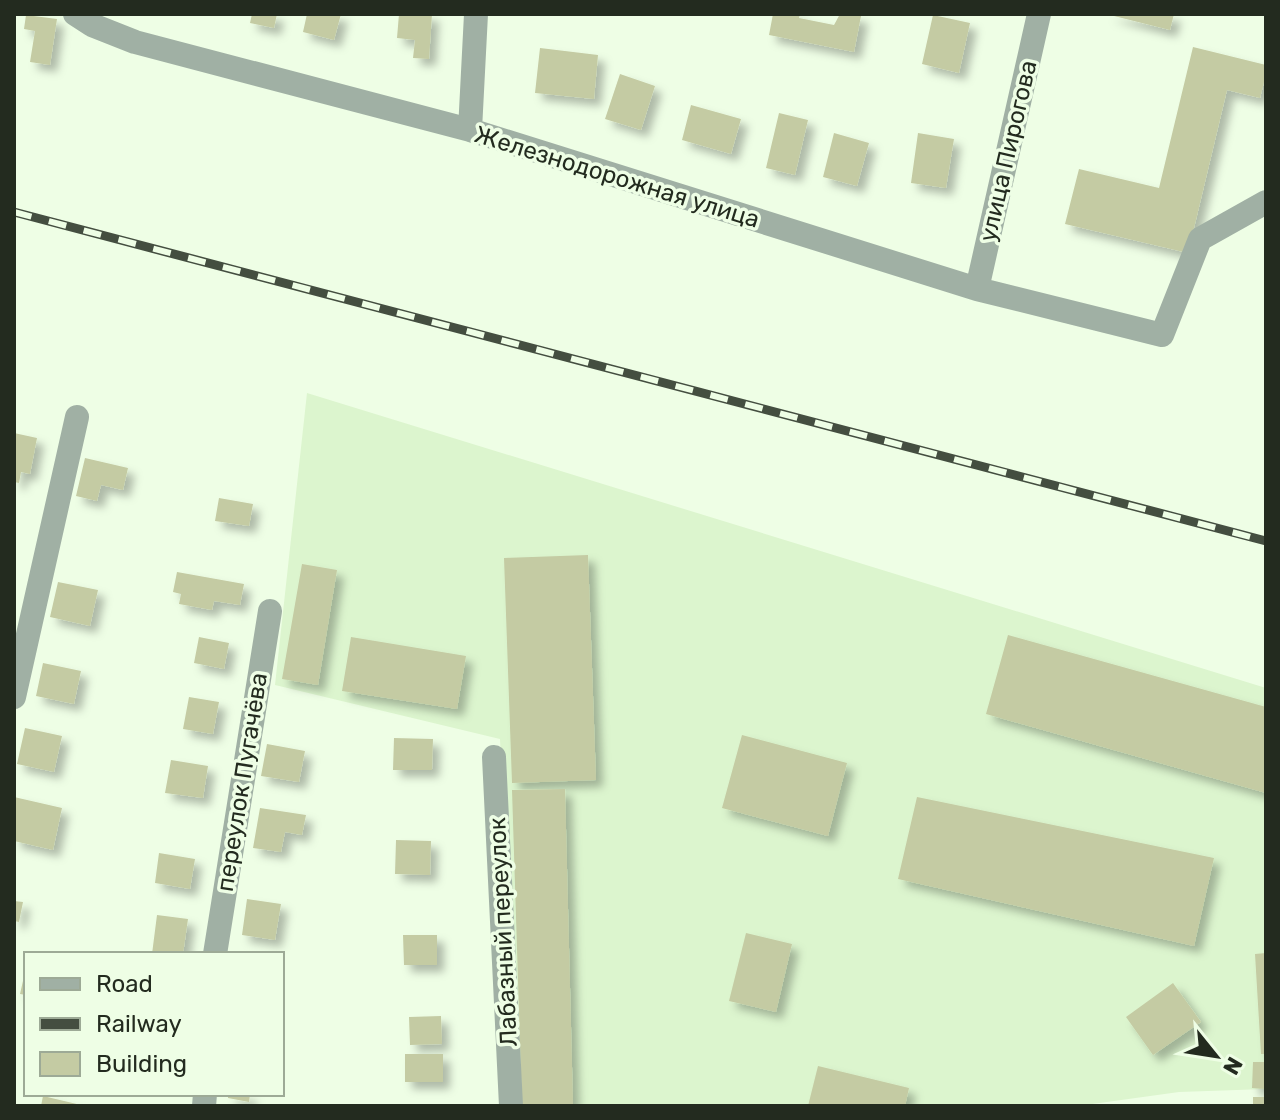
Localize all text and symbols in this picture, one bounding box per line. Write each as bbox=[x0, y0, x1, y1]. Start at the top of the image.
street label: улица Пирогова bbox=[974, 58, 1042, 244]
street label: Железнодорожная улица bbox=[471, 120, 763, 234]
street label: переулок Пугачёва bbox=[211, 671, 273, 893]
street label: Лабазный переулок bbox=[483, 816, 523, 1047]
legend bbox=[24, 952, 284, 1096]
text: Road bbox=[96, 970, 153, 998]
text: Railway bbox=[96, 1010, 182, 1038]
north arrow bbox=[1176, 1016, 1256, 1096]
text: Building bbox=[96, 1050, 187, 1078]
text: N bbox=[1217, 1052, 1249, 1079]

